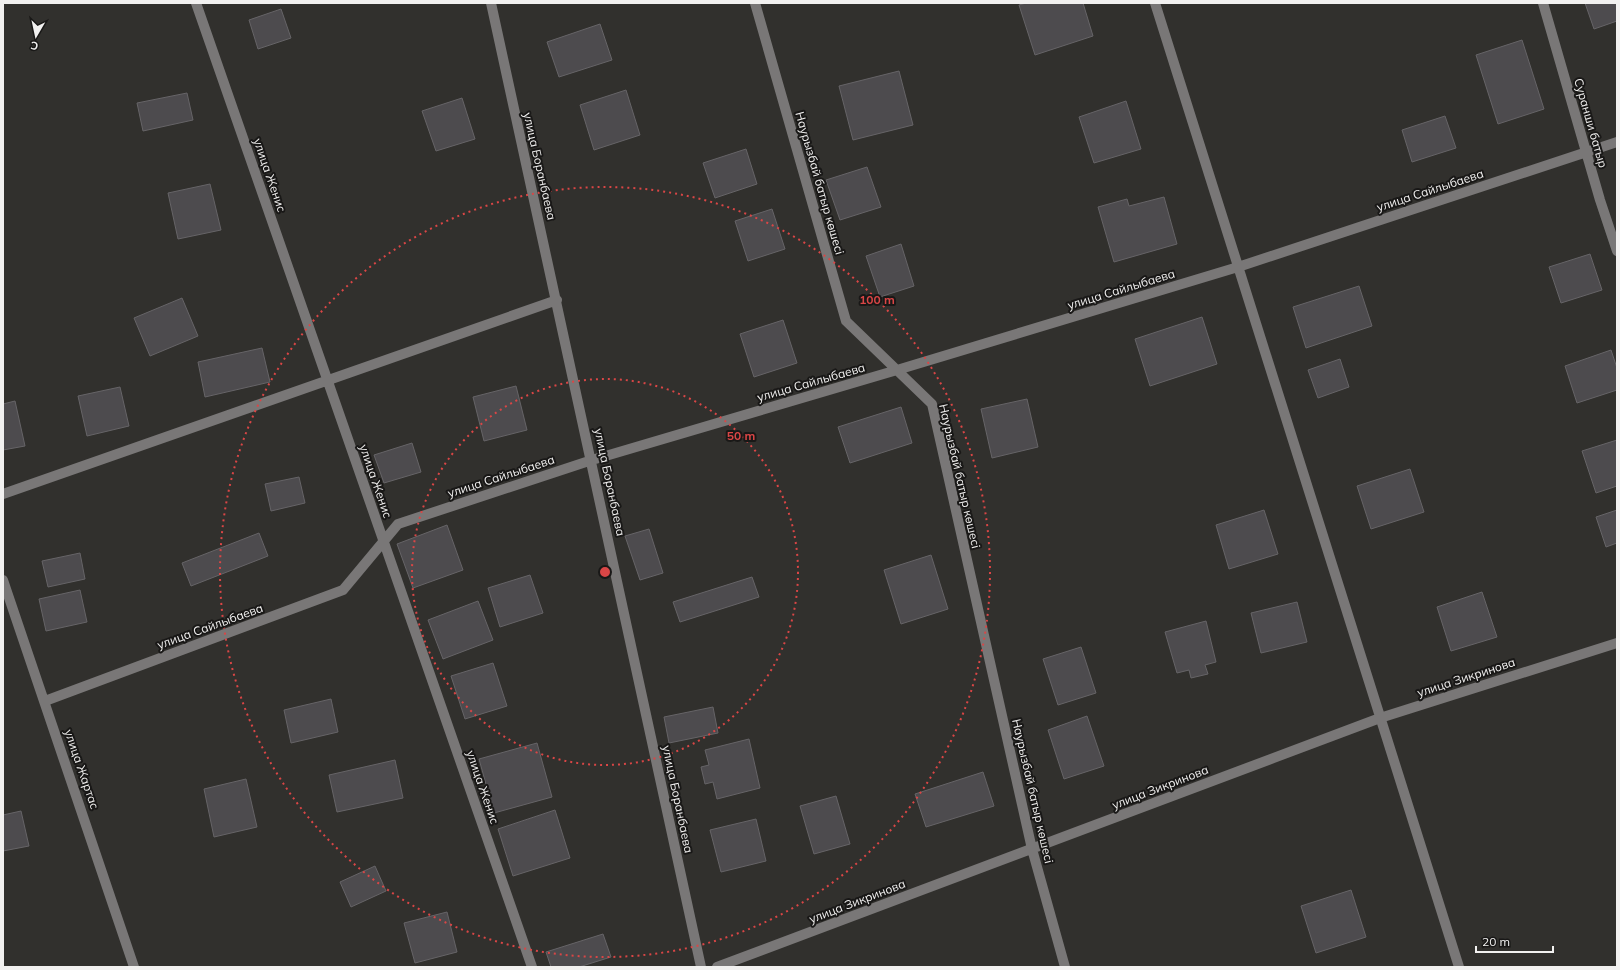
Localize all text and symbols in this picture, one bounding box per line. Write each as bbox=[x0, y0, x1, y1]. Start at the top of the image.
north arrow bbox=[16, 16, 56, 56]
text: С bbox=[29, 38, 39, 53]
street label: Суранши батыр bbox=[1571, 77, 1611, 169]
street label: Наурызбай батыр көшесі bbox=[792, 110, 848, 256]
street label: улица Боранбаева bbox=[520, 111, 560, 221]
street label: улица Женис bbox=[250, 136, 290, 214]
street label: улица Сайлыбаева bbox=[1375, 166, 1485, 214]
street label: улица Сайлыбаева bbox=[1065, 266, 1177, 312]
text: 100 m bbox=[859, 292, 895, 307]
street label: улица Сайлыбаева bbox=[755, 359, 867, 405]
street label: Наурызбай батыр көшесі bbox=[936, 402, 984, 550]
street label: улица Боранбаева bbox=[591, 427, 629, 537]
text: 50 m bbox=[727, 428, 755, 443]
street label: улица Женис bbox=[356, 442, 396, 520]
street label: улица Сайлыбаева bbox=[446, 452, 556, 500]
centre of rings bbox=[598, 565, 612, 579]
street label: улица Сайлыбаева bbox=[155, 600, 265, 652]
street label: улица Зикринова bbox=[1415, 654, 1517, 700]
street label: Наурызбай батыр көшесі bbox=[1009, 717, 1057, 865]
street label: улица Жартас bbox=[61, 727, 103, 811]
street label: улица Боранбаева bbox=[659, 744, 697, 854]
street label: улица Женис bbox=[463, 748, 503, 826]
street label: улица Зикринова bbox=[1110, 762, 1210, 812]
street label: улица Зикринова bbox=[807, 876, 907, 926]
scale bar bbox=[1476, 928, 1553, 954]
text: 20 m bbox=[1482, 934, 1510, 949]

